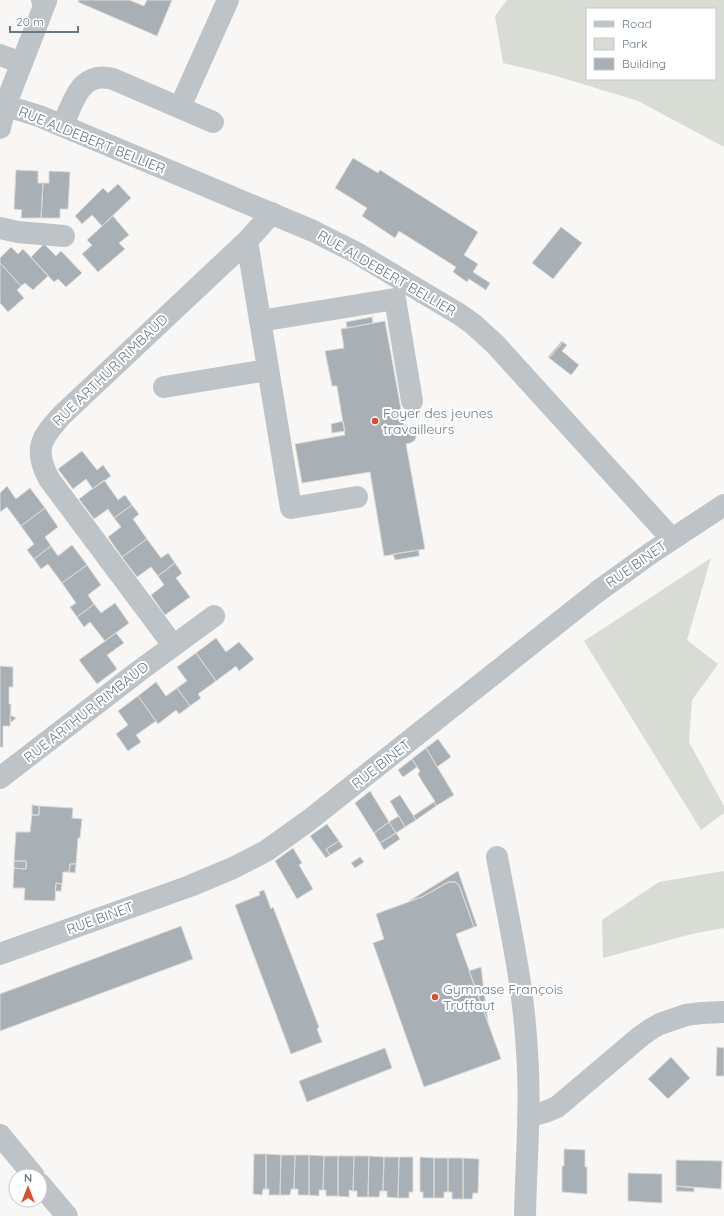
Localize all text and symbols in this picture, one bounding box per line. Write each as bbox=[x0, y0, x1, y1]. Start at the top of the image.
scale bar bbox=[10, 8, 78, 34]
legend bbox=[586, 8, 716, 80]
text: 20 m bbox=[16, 14, 44, 29]
text: Road bbox=[622, 16, 652, 31]
text: Park bbox=[622, 36, 647, 51]
text: Building bbox=[622, 56, 666, 71]
street label: RUE ALDEBERT BELLIER bbox=[16, 102, 168, 178]
street label: RUE ALDEBERT BELLIER bbox=[315, 226, 459, 320]
street label: RUE ARTHUR RIMBAUD bbox=[49, 310, 171, 430]
place label: Foyer des jeunes travailleurs bbox=[383, 404, 493, 438]
marker: Foyer des jeunes travailleurs bbox=[370, 416, 380, 426]
street label: RUE BINET bbox=[602, 536, 670, 592]
street label: RUE ARTHUR RIMBAUD bbox=[20, 658, 152, 766]
street label: RUE BINET bbox=[348, 735, 414, 793]
street label: RUE BINET bbox=[64, 898, 136, 938]
place label: Gymnase François Truffaut bbox=[443, 980, 563, 1014]
marker: Gymnase François Truffaut bbox=[430, 992, 440, 1002]
north arrow bbox=[8, 1168, 48, 1208]
text: N bbox=[24, 1171, 32, 1185]

